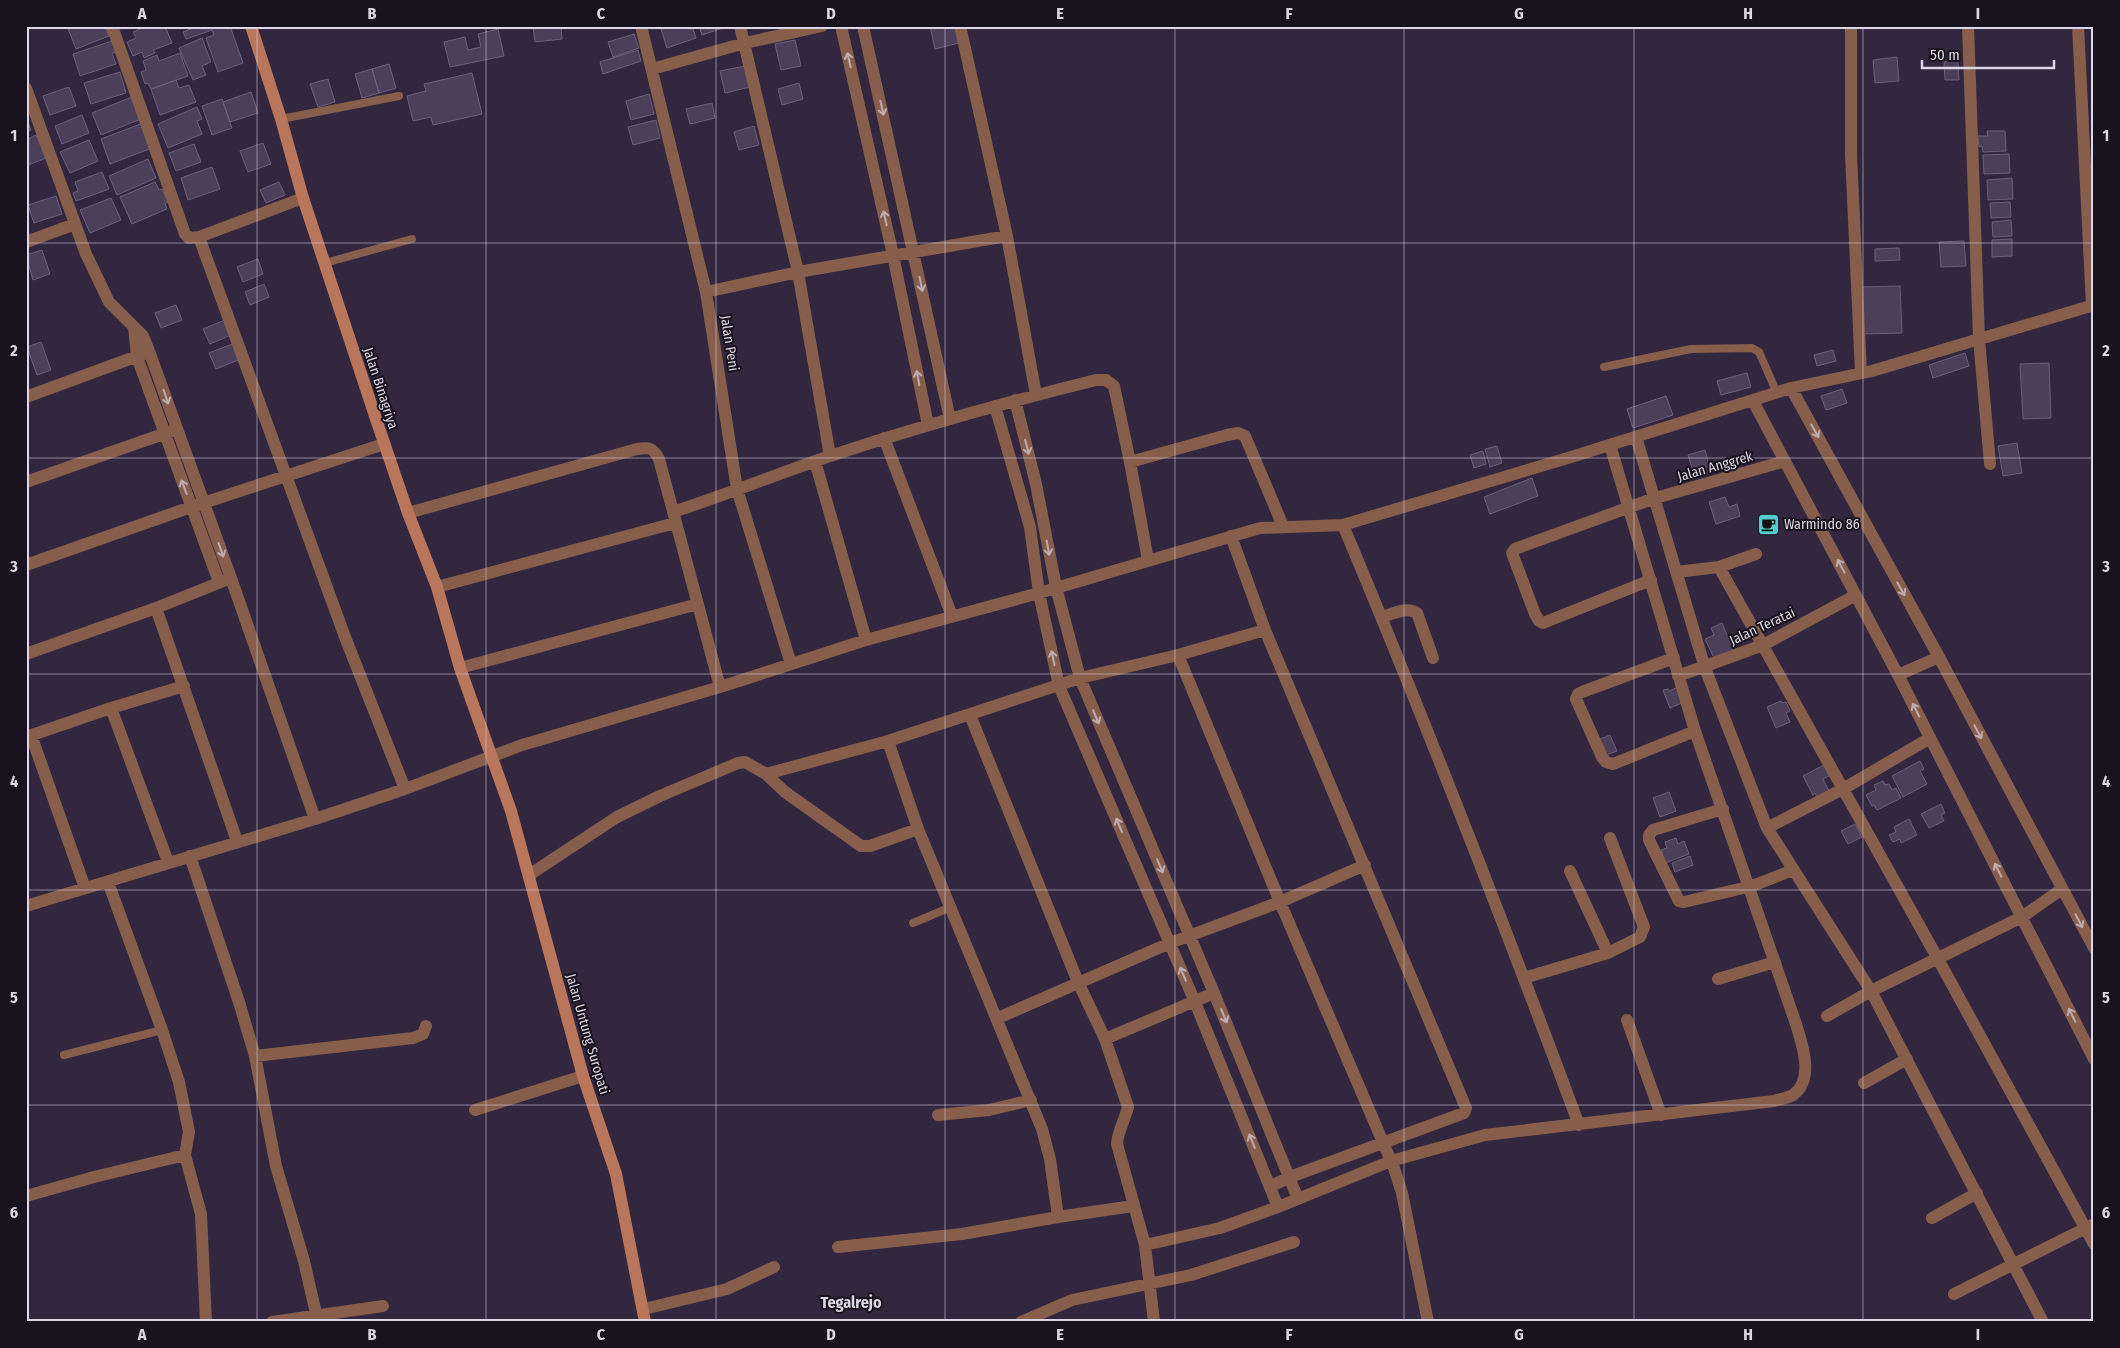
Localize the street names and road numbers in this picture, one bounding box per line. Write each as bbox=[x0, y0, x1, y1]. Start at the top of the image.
street label: Jalan Peni bbox=[717, 314, 742, 372]
street label: Jalan Binagriya bbox=[359, 345, 402, 431]
street label: Jalan Anggrek bbox=[1676, 447, 1755, 485]
street label: Jalan Teratai bbox=[1727, 604, 1798, 649]
street label: Jalan Untung Suropati bbox=[562, 972, 613, 1096]

